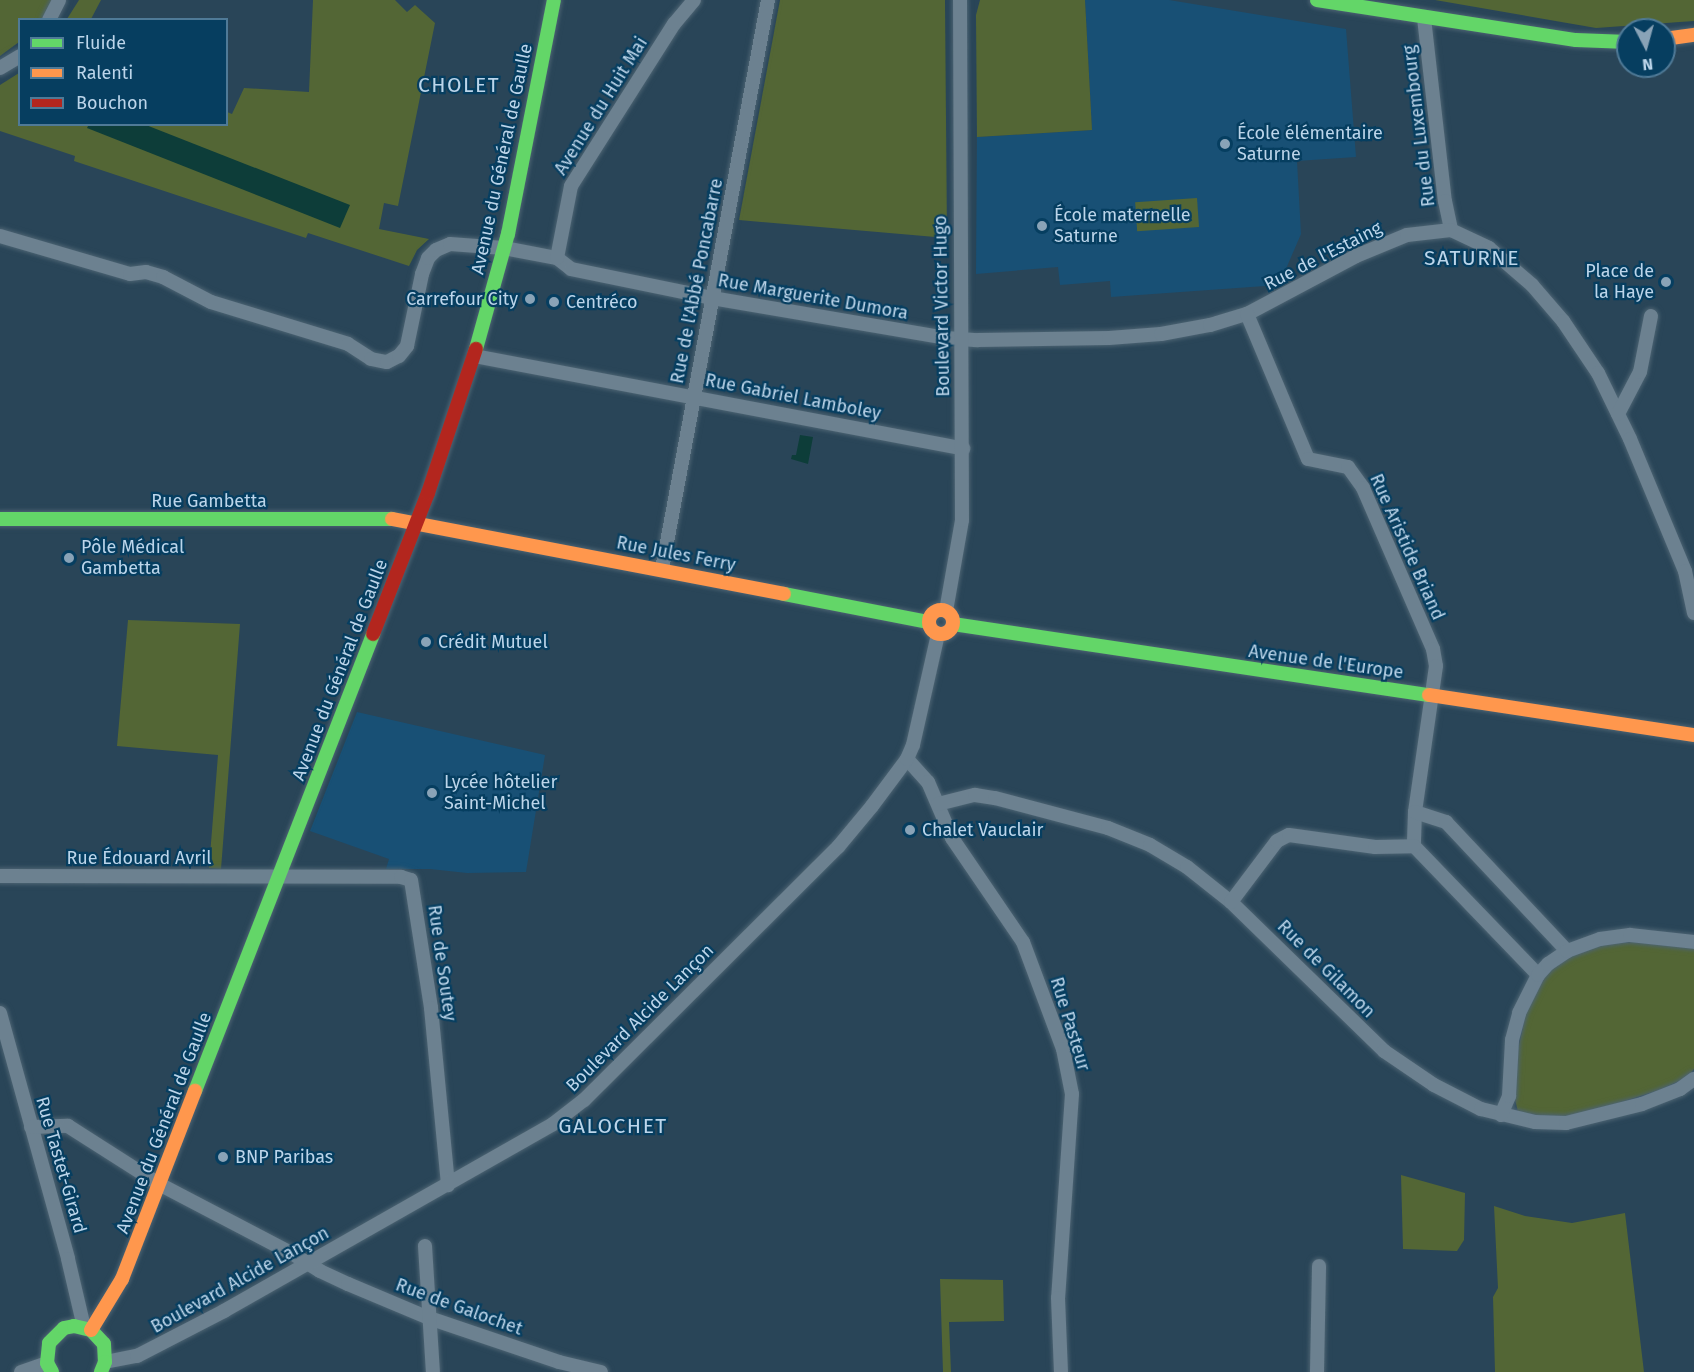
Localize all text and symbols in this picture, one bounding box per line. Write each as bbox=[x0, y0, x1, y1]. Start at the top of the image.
legend bbox=[18, 18, 228, 126]
north arrow bbox=[1616, 18, 1676, 78]
text: Fluide bbox=[76, 32, 126, 54]
street label: Avenue du Huit Mai bbox=[550, 33, 652, 179]
street label: Avenue du Général de Gaulle bbox=[467, 42, 537, 276]
street label: Rue du Luxembourg bbox=[1398, 44, 1440, 208]
text: N bbox=[1641, 54, 1654, 74]
text: Ralenti bbox=[76, 62, 133, 84]
district label: CHOLET bbox=[418, 72, 500, 98]
text: Bouchon bbox=[76, 92, 148, 114]
place label: École élémentaire Saturne bbox=[1237, 123, 1383, 166]
marker: École élémentaire Saturne bbox=[1218, 137, 1232, 151]
street label: Rue de l'Abbé Poncabarre bbox=[666, 177, 728, 385]
place label: École maternelle Saturne bbox=[1054, 205, 1191, 248]
street label: Boulevard Victor Hugo bbox=[930, 215, 954, 397]
street label: Rue de l'Estaing bbox=[1260, 217, 1386, 295]
marker: École maternelle Saturne bbox=[1035, 219, 1049, 233]
district label: SATURNE bbox=[1424, 245, 1520, 271]
place label: Place de la Haye bbox=[1585, 261, 1654, 304]
street label: Rue Marguerite Dumora bbox=[716, 270, 910, 324]
marker: Place de la Haye bbox=[1659, 275, 1673, 289]
place label: Carrefour City bbox=[406, 288, 518, 310]
place label: Centréco bbox=[566, 291, 638, 313]
marker: Carrefour City bbox=[523, 292, 537, 306]
marker: Centréco bbox=[547, 295, 561, 309]
street label: Rue Gabriel Lamboley bbox=[703, 369, 883, 425]
street label: Rue Aristide Briand bbox=[1365, 471, 1449, 623]
street label: Rue Gambetta bbox=[151, 490, 267, 512]
street label: Rue Jules Ferry bbox=[615, 532, 737, 576]
place label: Pôle Médical Gambetta bbox=[81, 537, 184, 580]
marker: Pôle Médical Gambetta bbox=[62, 551, 76, 565]
street label: Avenue du Général de Gaulle bbox=[288, 556, 392, 784]
place label: Crédit Mutuel bbox=[438, 631, 548, 653]
marker: Crédit Mutuel bbox=[419, 635, 433, 649]
street label: Avenue de l'Europe bbox=[1247, 640, 1405, 684]
place label: Lycée hôtelier Saint-Michel bbox=[444, 772, 557, 814]
marker: Lycée hôtelier Saint-Michel bbox=[425, 786, 439, 800]
place label: Chalet Vauclair bbox=[922, 819, 1043, 841]
marker: Chalet Vauclair bbox=[903, 823, 917, 837]
street label: Rue Édouard Avril bbox=[66, 847, 212, 869]
street label: Rue de Soutey bbox=[423, 904, 461, 1022]
street label: Rue de Gilamon bbox=[1273, 916, 1379, 1022]
street label: Boulevard Alcide Lançon bbox=[562, 940, 718, 1096]
street label: Rue Pasteur bbox=[1046, 975, 1094, 1073]
street label: Avenue du Général de Gaulle bbox=[112, 1009, 216, 1237]
street label: Rue Tastet-Girard bbox=[31, 1094, 91, 1236]
district label: GALOCHET bbox=[558, 1113, 668, 1139]
place label: BNP Paribas bbox=[235, 1146, 333, 1168]
marker: BNP Paribas bbox=[216, 1150, 230, 1164]
street label: Boulevard Alcide Lançon bbox=[147, 1222, 333, 1338]
street label: Rue de Galochet bbox=[393, 1274, 525, 1340]

